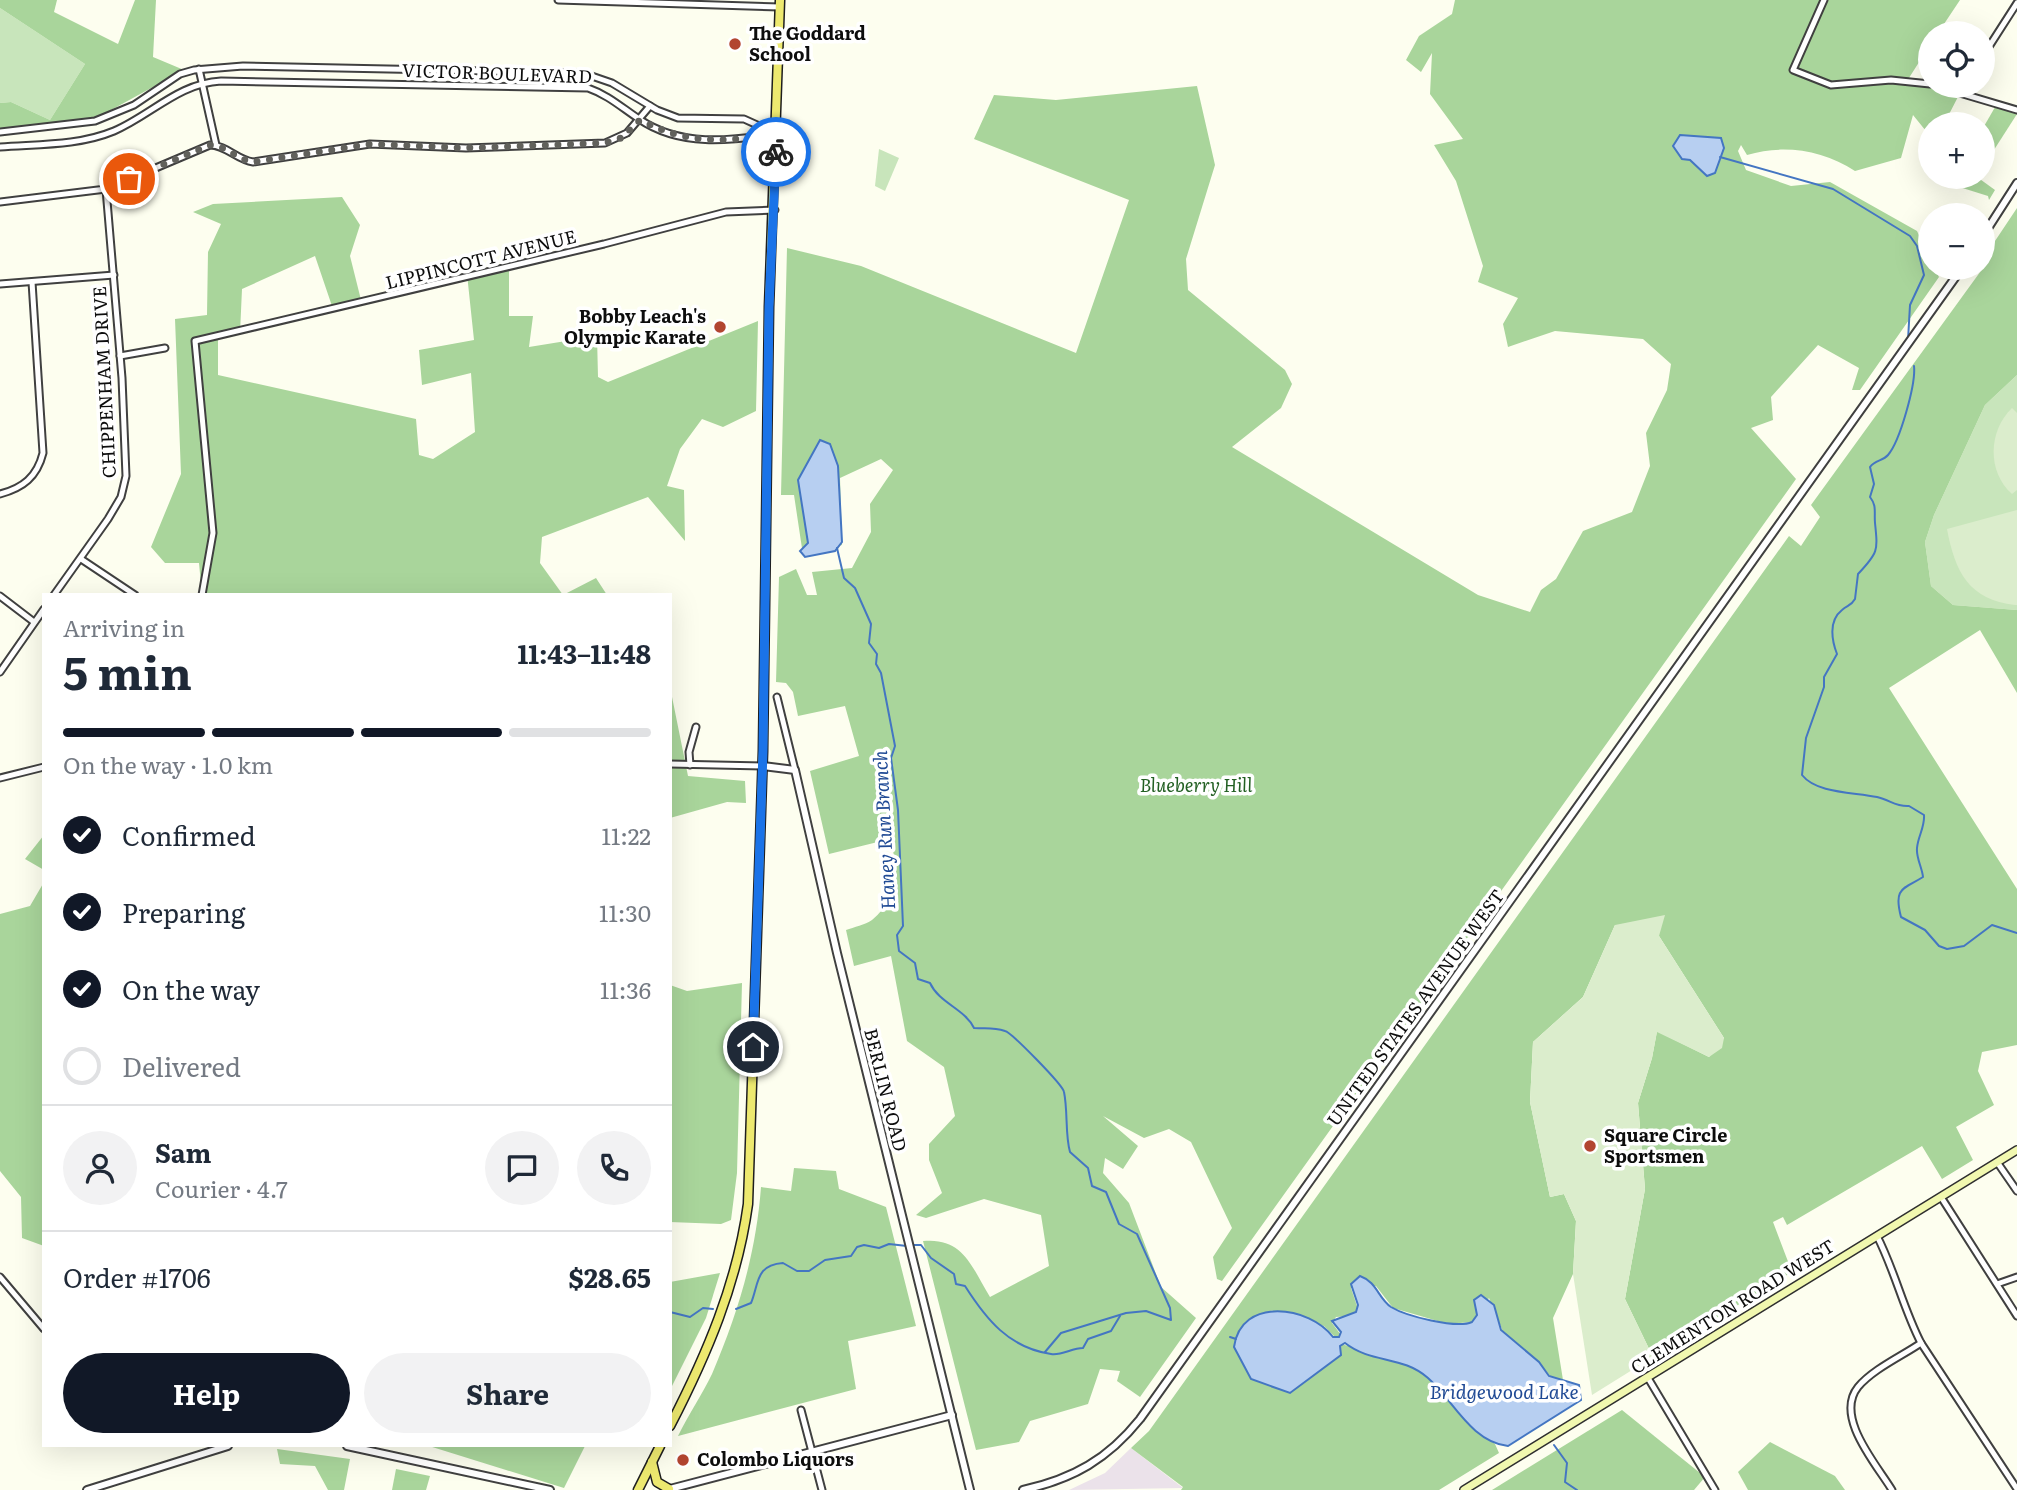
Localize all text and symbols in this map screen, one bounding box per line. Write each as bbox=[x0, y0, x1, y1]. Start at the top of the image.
place label: The Goddard School bbox=[749, 19, 866, 67]
map controls bbox=[1918, 21, 1995, 280]
button: locate bbox=[1918, 21, 1995, 98]
marker: The Goddard School bbox=[727, 36, 743, 52]
street label: VICTOR BOULEVARD bbox=[402, 56, 593, 89]
button: + bbox=[1918, 112, 1995, 189]
courier bbox=[741, 117, 811, 187]
icon: bike bbox=[757, 133, 795, 171]
pin bbox=[99, 149, 159, 209]
icon: bag bbox=[110, 160, 148, 198]
button: − bbox=[1918, 203, 1995, 280]
street label: LIPPINCOTT AVENUE bbox=[383, 222, 579, 295]
street label: CHIPPENHAM DRIVE bbox=[85, 285, 122, 479]
place label: Bobby Leach's Olympic Karate bbox=[564, 302, 706, 350]
marker: Bobby Leach's Olympic Karate bbox=[712, 319, 728, 335]
text: Arriving in bbox=[63, 610, 185, 644]
text: 11:43–11:48 bbox=[518, 633, 651, 672]
text: 5 min bbox=[63, 636, 192, 704]
text: On the way · 1.0 km bbox=[63, 747, 273, 781]
water label: Haney Run Branch bbox=[865, 750, 901, 910]
park label: Blueberry Hill bbox=[1140, 771, 1253, 798]
text: Confirmed bbox=[122, 815, 256, 854]
icon: check bbox=[63, 816, 101, 854]
text: 11:22 bbox=[602, 818, 651, 852]
street label: UNITED STATES AVENUE WEST bbox=[1320, 883, 1510, 1131]
text: Preparing bbox=[122, 892, 245, 931]
icon: check bbox=[63, 893, 101, 931]
text: 11:30 bbox=[599, 895, 651, 929]
text: On the way bbox=[122, 969, 260, 1008]
icon: check bbox=[63, 970, 101, 1008]
text: 11:36 bbox=[600, 972, 651, 1006]
pin bbox=[723, 1017, 783, 1077]
street label: BERLIN ROAD bbox=[858, 1025, 915, 1154]
icon: home bbox=[734, 1028, 772, 1066]
text: Delivered bbox=[122, 1046, 241, 1085]
place label: Square Circle Sportsmen bbox=[1604, 1121, 1727, 1169]
button: person bbox=[63, 1131, 137, 1205]
button: chat bbox=[485, 1131, 559, 1205]
button: phone bbox=[577, 1131, 651, 1205]
text: Sam bbox=[155, 1132, 211, 1171]
marker: Square Circle Sportsmen bbox=[1582, 1138, 1598, 1154]
text: Courier · 4.7 bbox=[155, 1171, 288, 1205]
street label: CLEMENTON ROAD WEST bbox=[1625, 1232, 1839, 1380]
text: Order #1706 bbox=[63, 1257, 211, 1296]
text: $28.65 bbox=[569, 1257, 651, 1296]
button: Help bbox=[63, 1353, 350, 1433]
button: Share bbox=[364, 1353, 651, 1433]
water label: Bridgewood Lake bbox=[1430, 1377, 1579, 1405]
place label: Colombo Liquors bbox=[697, 1445, 854, 1472]
marker: Colombo Liquors bbox=[675, 1452, 691, 1468]

